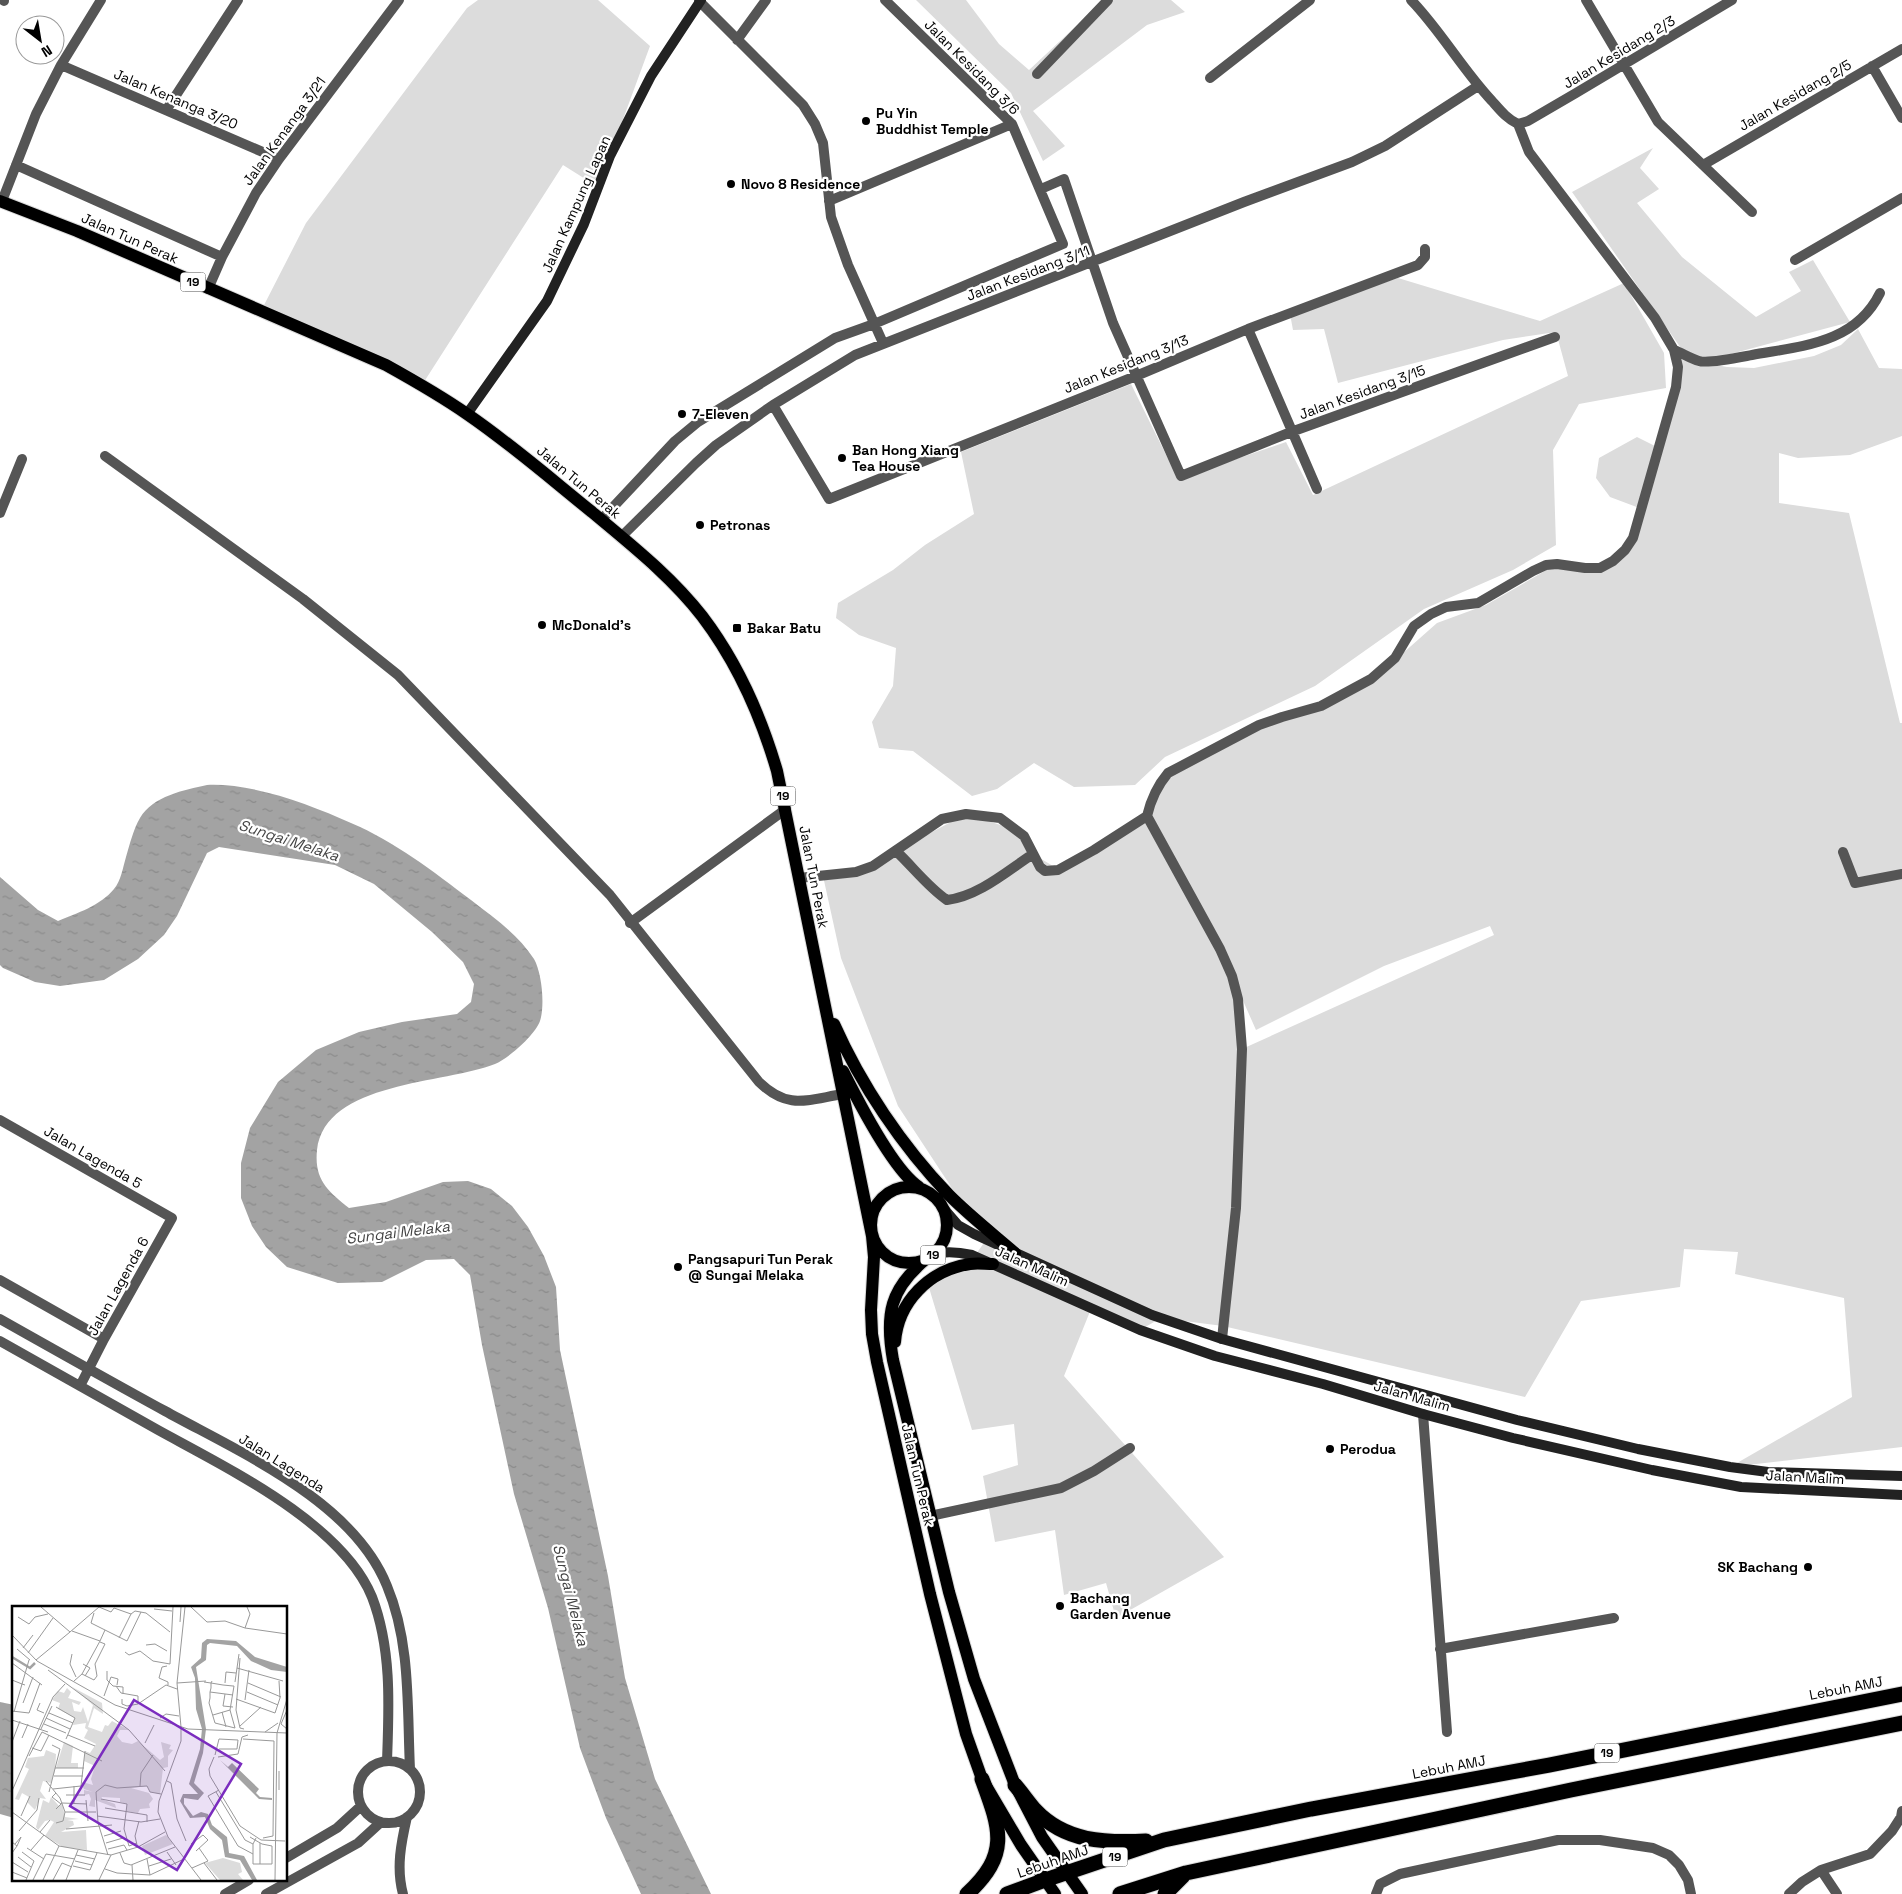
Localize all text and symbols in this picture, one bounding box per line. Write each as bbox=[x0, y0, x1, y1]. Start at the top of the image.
street label: Jalan Kesidang 2/3 bbox=[1560, 11, 1678, 93]
north arrow bbox=[15, 15, 65, 65]
street label: Jalan Kesidang 3/6 bbox=[921, 16, 1023, 118]
text: N bbox=[38, 41, 55, 61]
street label: Jalan Kesidang 2/5 bbox=[1735, 55, 1855, 135]
street label: Jalan Kenanga 3/20 bbox=[111, 65, 241, 133]
street label: Jalan Kenanga 3/21 bbox=[239, 73, 329, 189]
place label: Pu Yin Buddhist Temple bbox=[876, 104, 989, 138]
marker: Pu Yin Buddhist Temple bbox=[860, 115, 872, 127]
street label: Jalan Kampung Lapan bbox=[538, 133, 614, 275]
place label: Novo 8 Residence bbox=[741, 175, 860, 193]
marker: Novo 8 Residence bbox=[725, 178, 737, 190]
street label: Jalan Tun Perak bbox=[79, 209, 182, 268]
street label: Jalan Kesidang 3/11 bbox=[964, 241, 1092, 305]
road number: 19 bbox=[180, 272, 206, 292]
street label: Jalan Kesidang 3/13 bbox=[1061, 331, 1191, 397]
street label: Jalan Kesidang 3/15 bbox=[1296, 361, 1428, 423]
place label: 7-Eleven bbox=[692, 405, 749, 423]
marker: 7-Eleven bbox=[676, 408, 688, 420]
place label: Ban Hong Xiang Tea House bbox=[852, 441, 959, 475]
street label: Jalan Tun Perak bbox=[533, 442, 625, 523]
marker: Ban Hong Xiang Tea House bbox=[836, 452, 848, 464]
place label: Petronas bbox=[710, 516, 770, 534]
marker: Petronas bbox=[694, 519, 706, 531]
place label: McDonald's bbox=[552, 616, 631, 634]
marker: McDonald's bbox=[536, 619, 548, 631]
place label: Bakar Batu bbox=[747, 619, 821, 637]
marker: Bakar Batu bbox=[731, 622, 743, 634]
road number: 19 bbox=[770, 786, 796, 806]
water label: Sungai Melaka bbox=[237, 815, 342, 865]
street label: Jalan Tun Perak bbox=[795, 824, 833, 930]
street label: Jalan Lagenda 5 bbox=[41, 1122, 145, 1192]
water label: Sungai Melaka bbox=[345, 1216, 451, 1248]
street label: Jalan Lagenda 6 bbox=[83, 1233, 153, 1339]
street label: Jalan Malim bbox=[992, 1242, 1072, 1290]
road number: 19 bbox=[920, 1246, 946, 1264]
place label: Pangsapuri Tun Perak @ Sungai Melaka bbox=[688, 1250, 833, 1284]
marker: Pangsapuri Tun Perak @ Sungai Melaka bbox=[672, 1261, 684, 1273]
street label: Jalan Malim bbox=[1372, 1376, 1452, 1416]
street label: Jalan Tun Perak bbox=[897, 1422, 939, 1528]
street label: Jalan Lagenda bbox=[236, 1429, 328, 1497]
place label: Perodua bbox=[1340, 1440, 1396, 1458]
marker: Perodua bbox=[1324, 1443, 1336, 1455]
street label: Jalan Malim bbox=[1765, 1466, 1845, 1488]
water label: Sungai Melaka bbox=[549, 1542, 593, 1648]
place label: SK Bachang bbox=[1717, 1558, 1798, 1576]
marker: SK Bachang bbox=[1802, 1561, 1814, 1573]
place label: Bachang Garden Avenue bbox=[1070, 1589, 1171, 1623]
marker: Bachang Garden Avenue bbox=[1054, 1600, 1066, 1612]
inset map bbox=[12, 1606, 288, 1882]
street label: Lebuh AMJ bbox=[1808, 1672, 1884, 1704]
road number: 19 bbox=[1594, 1744, 1620, 1762]
street label: Lebuh AMJ bbox=[1411, 1751, 1487, 1783]
street label: Lebuh AMJ bbox=[1015, 1840, 1091, 1882]
road number: 19 bbox=[1102, 1848, 1128, 1866]

